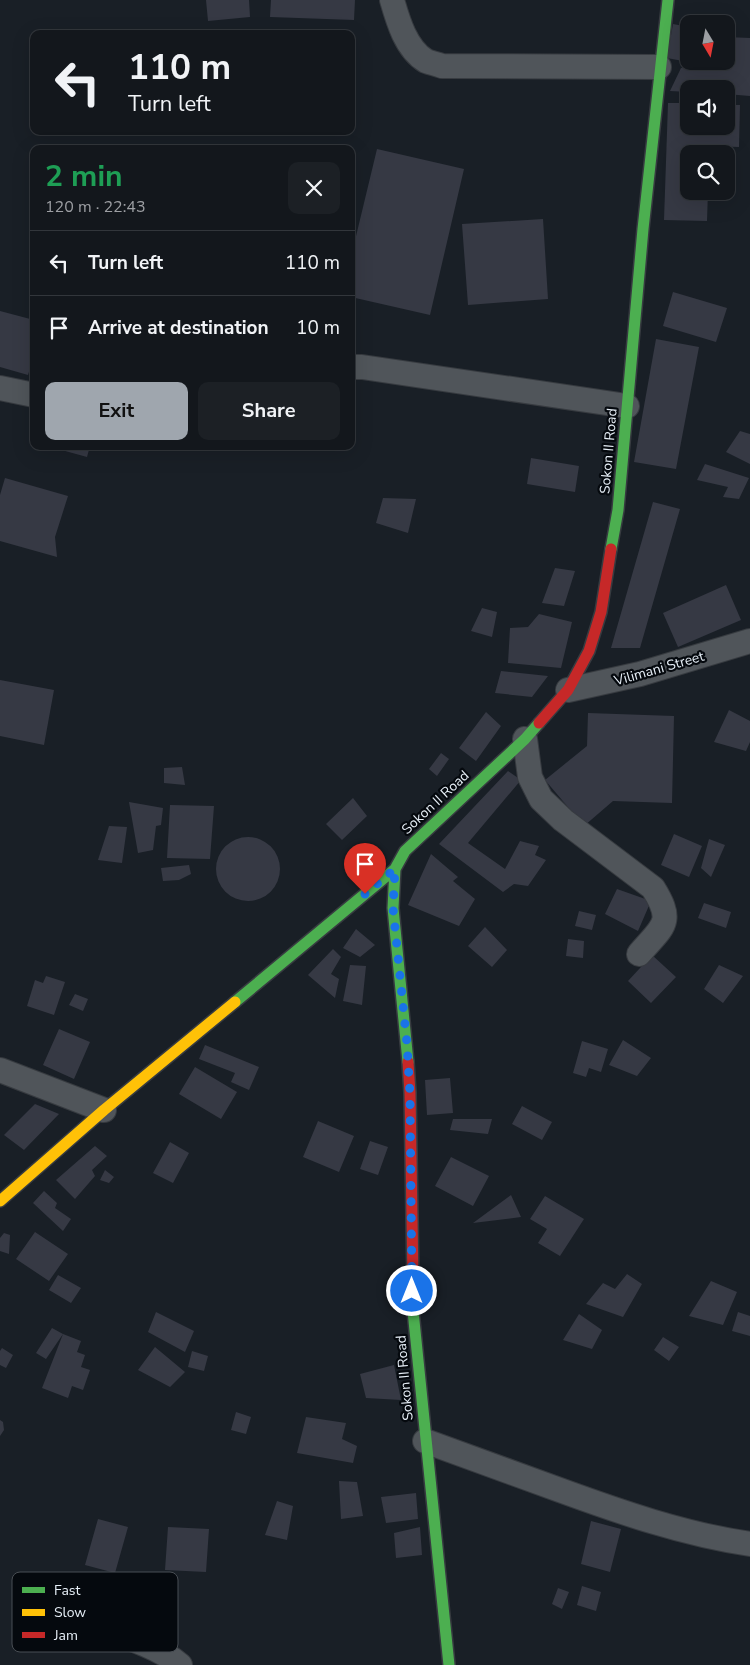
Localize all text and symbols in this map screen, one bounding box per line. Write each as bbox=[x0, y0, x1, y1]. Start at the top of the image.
north arrow bbox=[680, 15, 735, 70]
map controls bbox=[680, 15, 735, 200]
text: 110 m bbox=[128, 44, 231, 91]
icon: left bbox=[45, 50, 110, 115]
button: sound bbox=[680, 80, 735, 135]
text: Turn left bbox=[128, 89, 211, 119]
button: search bbox=[680, 145, 735, 200]
text: 2 min bbox=[45, 156, 123, 197]
button: close bbox=[288, 162, 340, 214]
text: 120 m · 22:43 bbox=[45, 196, 146, 218]
icon: left bbox=[45, 249, 73, 277]
text: Turn left bbox=[88, 250, 163, 276]
text: 110 m bbox=[285, 250, 340, 276]
icon: arrive bbox=[45, 314, 73, 342]
text: Arrive at destination bbox=[88, 315, 269, 341]
text: 10 m bbox=[296, 315, 340, 341]
button: Exit bbox=[45, 382, 188, 440]
button: Share bbox=[198, 382, 340, 440]
street label: Sokon II Road bbox=[595, 407, 622, 495]
street label: Vilimani Street bbox=[611, 647, 706, 691]
street label: Sokon II Road bbox=[397, 766, 473, 839]
pin bbox=[344, 843, 386, 894]
icon: arrive bbox=[351, 850, 379, 878]
position arrow bbox=[385, 1264, 437, 1316]
street label: Sokon II Road bbox=[391, 1334, 418, 1422]
legend bbox=[12, 1572, 178, 1652]
text: Fast bbox=[54, 1581, 80, 1600]
text: Slow bbox=[54, 1603, 86, 1622]
text: Jam bbox=[53, 1626, 78, 1645]

